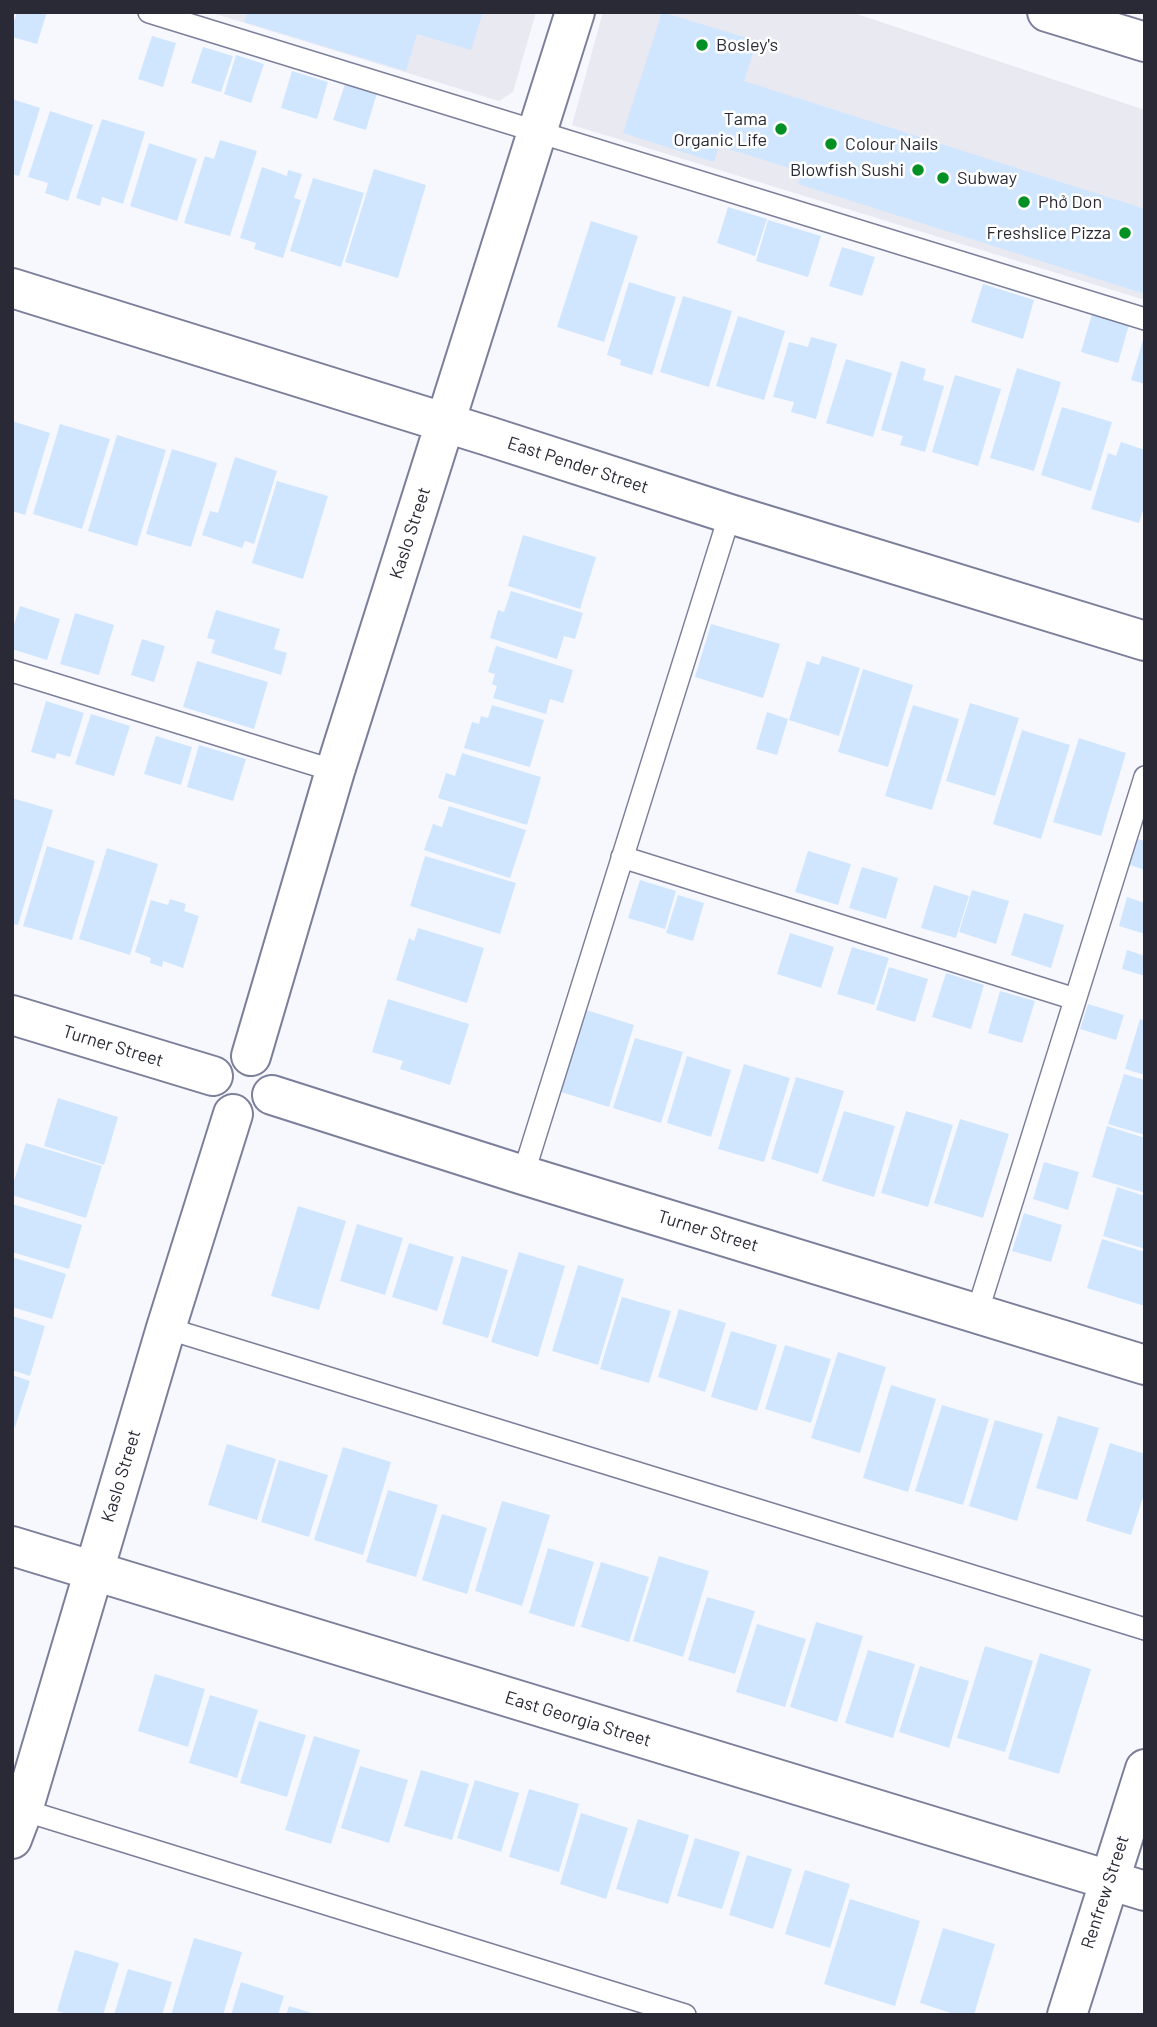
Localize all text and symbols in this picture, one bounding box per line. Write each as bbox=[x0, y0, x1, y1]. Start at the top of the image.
place label: Bosley's bbox=[716, 34, 778, 56]
marker: Bosley's bbox=[694, 37, 710, 53]
place label: Tama Organic Life bbox=[673, 108, 767, 150]
marker: Tama Organic Life bbox=[773, 121, 789, 137]
place label: Colour Nails bbox=[845, 133, 938, 155]
marker: Colour Nails bbox=[823, 136, 839, 152]
place label: Blowfish Sushi bbox=[790, 159, 904, 181]
marker: Blowfish Sushi bbox=[910, 162, 926, 178]
place label: Subway bbox=[957, 167, 1017, 189]
marker: Subway bbox=[935, 170, 951, 186]
place label: Phở Don bbox=[1038, 191, 1102, 213]
marker: Phở Don bbox=[1016, 194, 1032, 210]
place label: Freshslice Pizza bbox=[986, 222, 1111, 244]
marker: Freshslice Pizza bbox=[1117, 225, 1133, 241]
street label: East Pender Street bbox=[505, 432, 651, 498]
street label: Kaslo Street bbox=[385, 484, 435, 582]
street label: Turner Street bbox=[60, 1020, 166, 1072]
street label: Turner Street bbox=[655, 1205, 761, 1257]
street label: Kaslo Street bbox=[97, 1427, 145, 1525]
street label: East Georgia Street bbox=[502, 1686, 654, 1752]
street label: Renfrew Street bbox=[1076, 1832, 1134, 1952]

